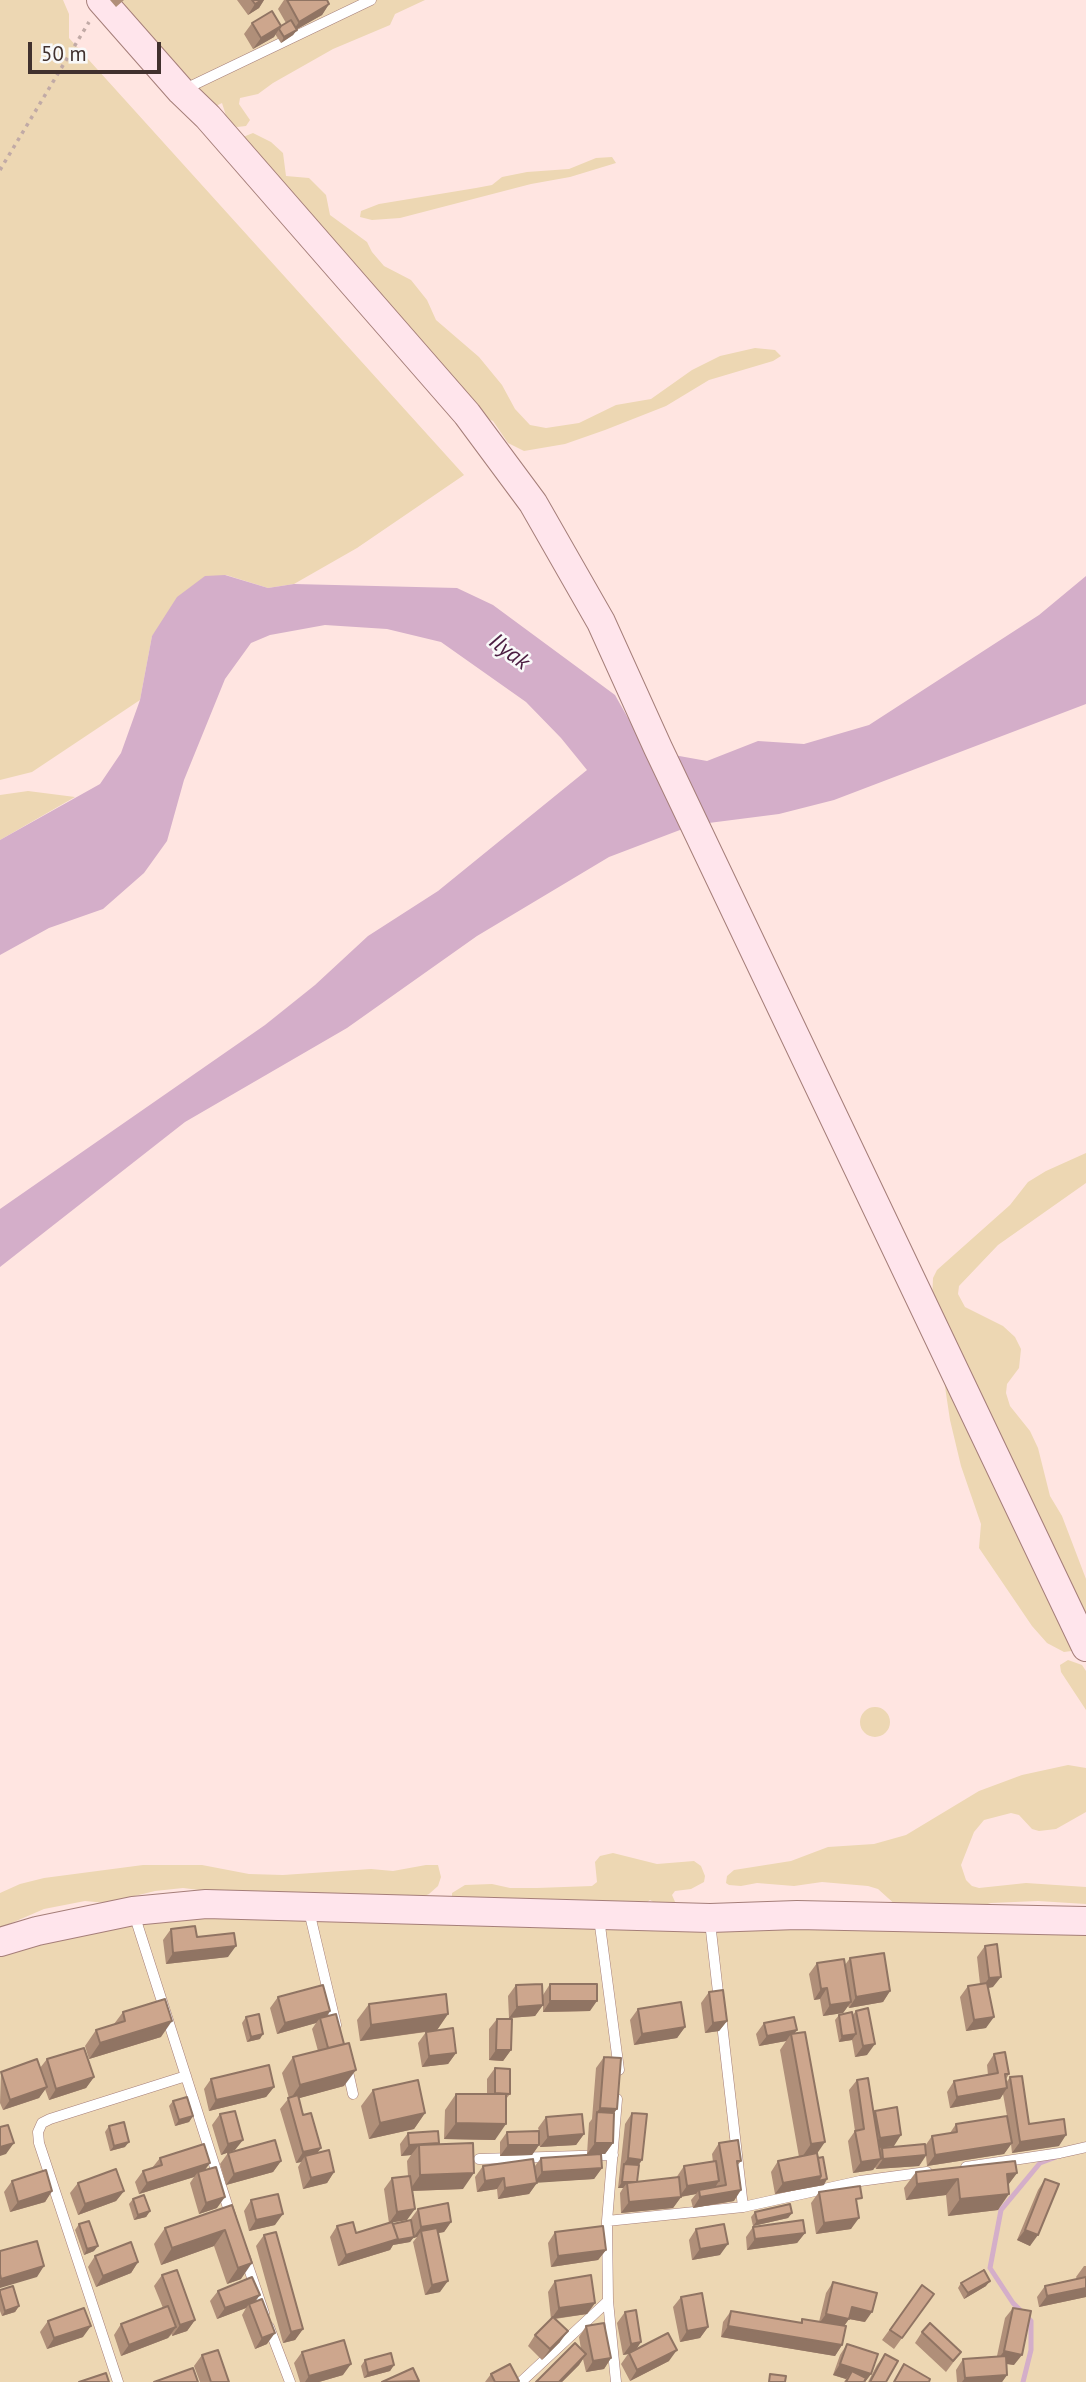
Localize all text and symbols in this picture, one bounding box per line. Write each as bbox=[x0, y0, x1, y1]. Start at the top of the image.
scale bar bbox=[32, 28, 164, 72]
text: 50 m bbox=[41, 40, 87, 67]
water label: Ilyak bbox=[483, 628, 535, 676]

